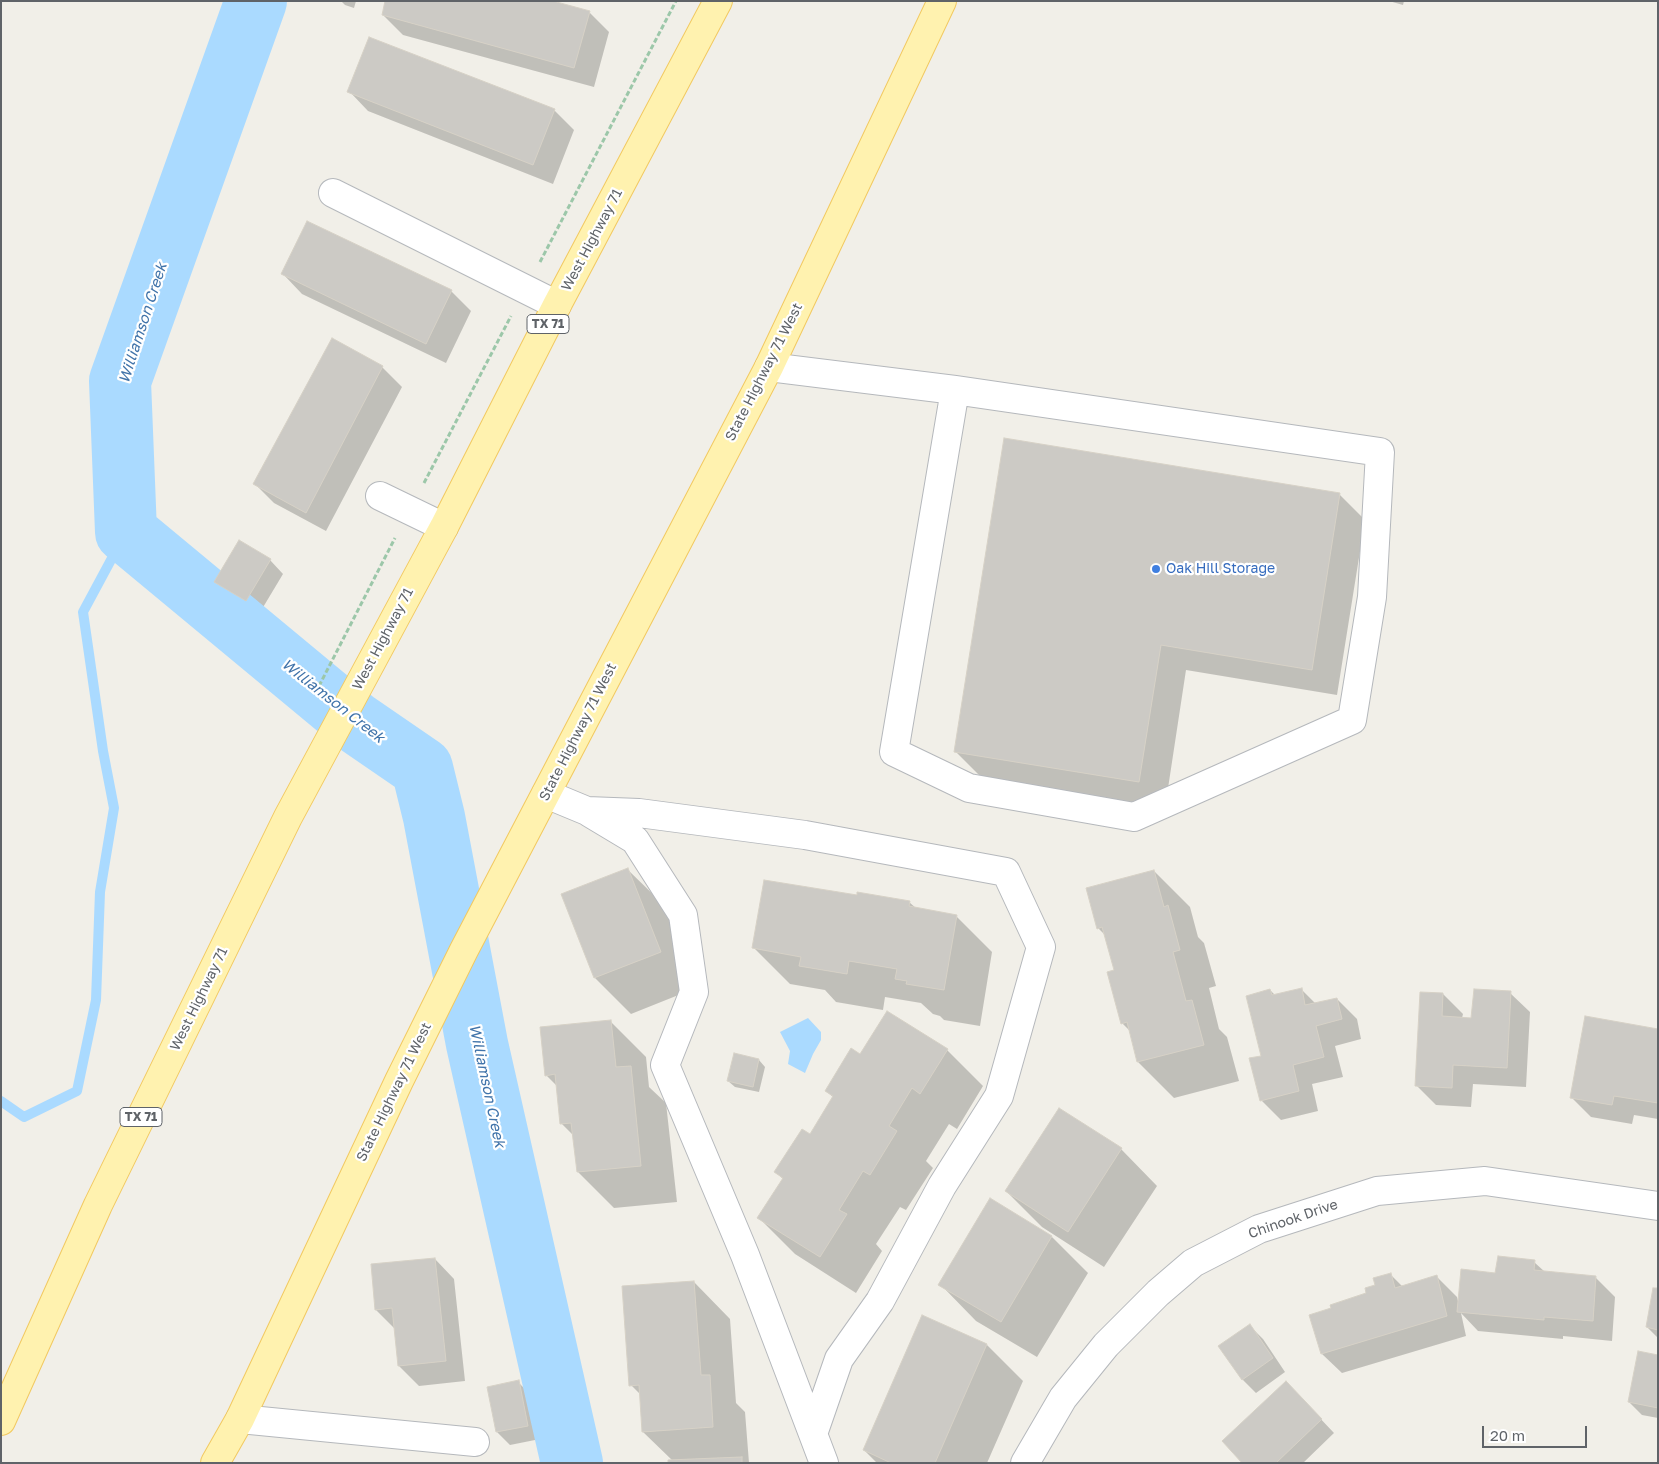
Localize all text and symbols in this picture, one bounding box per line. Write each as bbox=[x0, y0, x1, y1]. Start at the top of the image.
street label: West Highway 71 bbox=[558, 186, 626, 294]
water label: Williamson Creek bbox=[115, 261, 171, 385]
street label: State Highway 71 West bbox=[722, 300, 806, 444]
road number: TX 71 bbox=[527, 314, 569, 334]
place label: Oak Hill Storage bbox=[1166, 561, 1275, 577]
marker: Oak Hill Storage bbox=[1150, 563, 1162, 575]
street label: West Highway 71 bbox=[349, 585, 417, 693]
water label: Williamson Creek bbox=[278, 655, 388, 747]
street label: State Highway 71 West bbox=[536, 660, 620, 804]
street label: West Highway 71 bbox=[167, 944, 231, 1054]
street label: State Highway 71 West bbox=[353, 1020, 435, 1164]
water label: Williamson Creek bbox=[465, 1023, 509, 1149]
road number: TX 71 bbox=[120, 1108, 162, 1126]
street label: Chinook Drive bbox=[1246, 1196, 1340, 1242]
scale bar bbox=[1484, 1416, 1589, 1448]
text: 20 m bbox=[1490, 1426, 1525, 1444]

